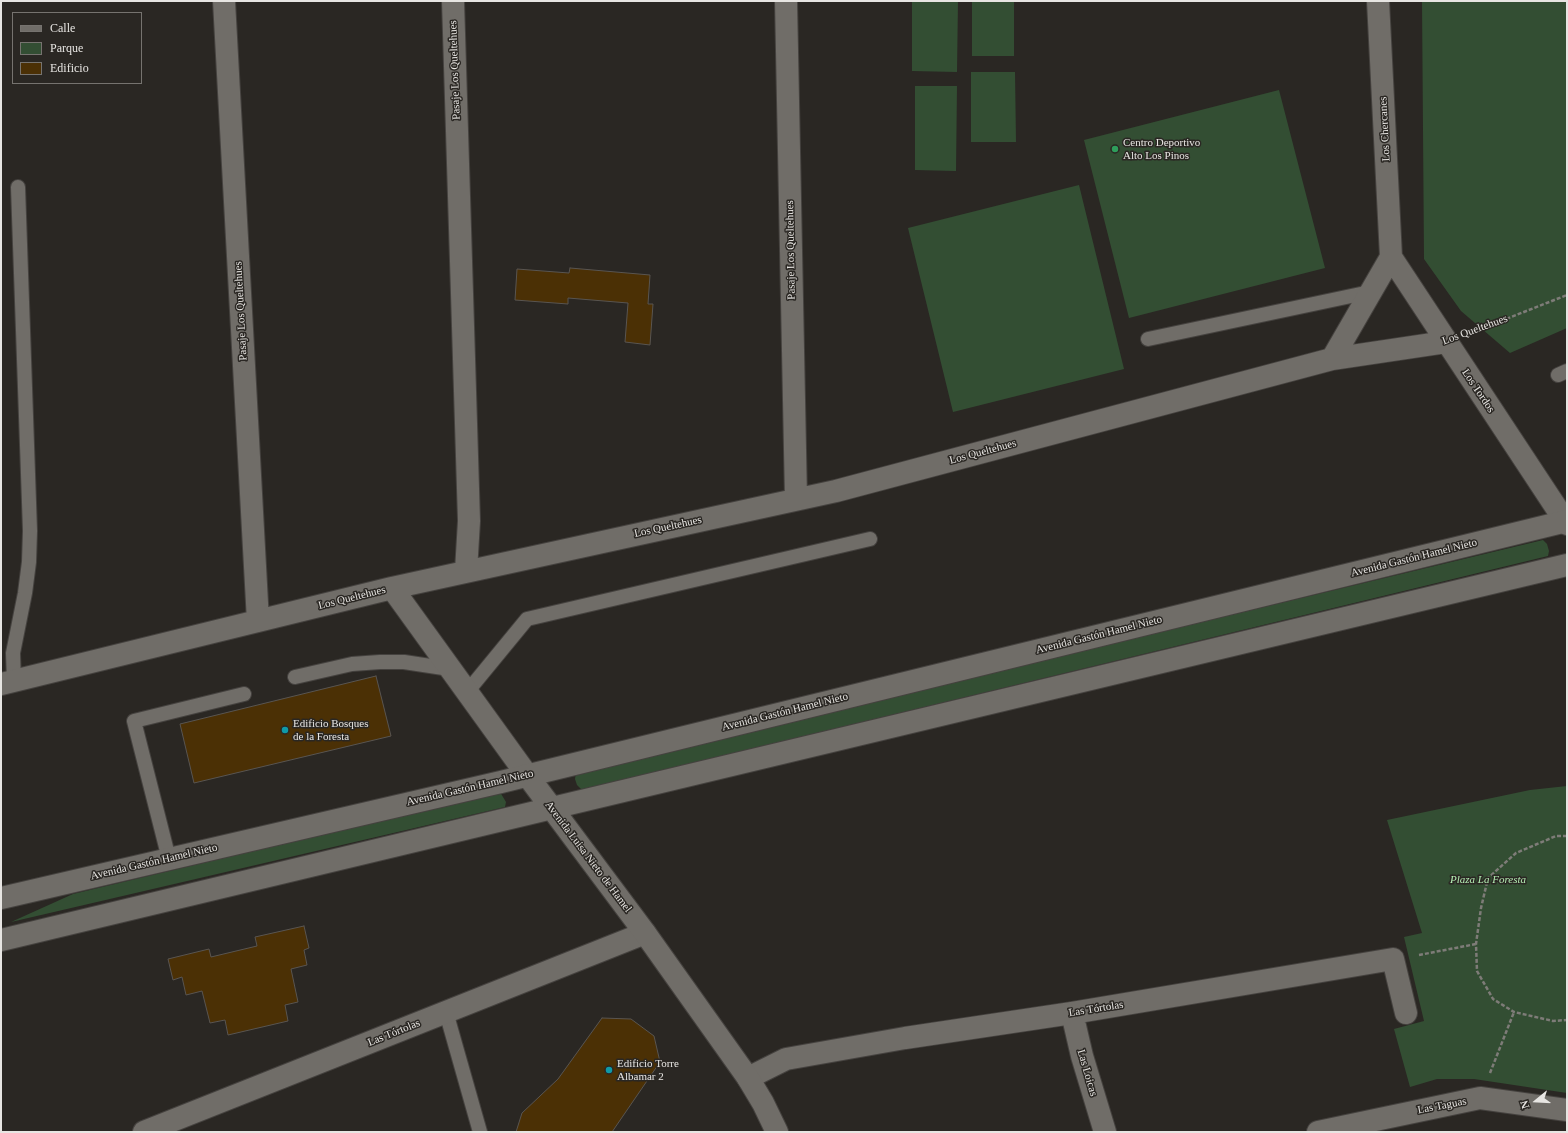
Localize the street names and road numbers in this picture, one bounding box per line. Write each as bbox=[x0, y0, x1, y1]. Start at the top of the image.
street label: Pasaje Los Queltehues bbox=[447, 20, 463, 120]
street label: Los Chercanes bbox=[1377, 96, 1393, 162]
street label: Pasaje Los Queltehues bbox=[784, 200, 798, 300]
street label: Pasaje Los Queltehues bbox=[232, 261, 250, 361]
street label: Los Queltehues bbox=[1440, 312, 1510, 348]
street label: Los Tordos bbox=[1459, 367, 1497, 415]
street label: Los Queltehues bbox=[948, 437, 1018, 467]
street label: Los Queltehues bbox=[633, 513, 703, 541]
street label: Avenida Gastón Hamel Nieto bbox=[1350, 536, 1478, 580]
street label: Los Queltehues bbox=[317, 583, 387, 613]
street label: Avenida Gastón Hamel Nieto bbox=[1035, 613, 1163, 657]
street label: Avenida Gastón Hamel Nieto bbox=[721, 690, 849, 734]
street label: Avenida Gastón Hamel Nieto bbox=[405, 767, 535, 809]
street label: Avenida Luisa Nieto de Hamel bbox=[542, 799, 634, 915]
street label: Avenida Gastón Hamel Nieto bbox=[89, 841, 219, 883]
street label: Las Tórtolas bbox=[1068, 998, 1124, 1020]
street label: Las Tórtolas bbox=[366, 1017, 422, 1049]
street label: Las Loicas bbox=[1074, 1048, 1100, 1098]
street label: Las Taguas bbox=[1416, 1095, 1468, 1117]

